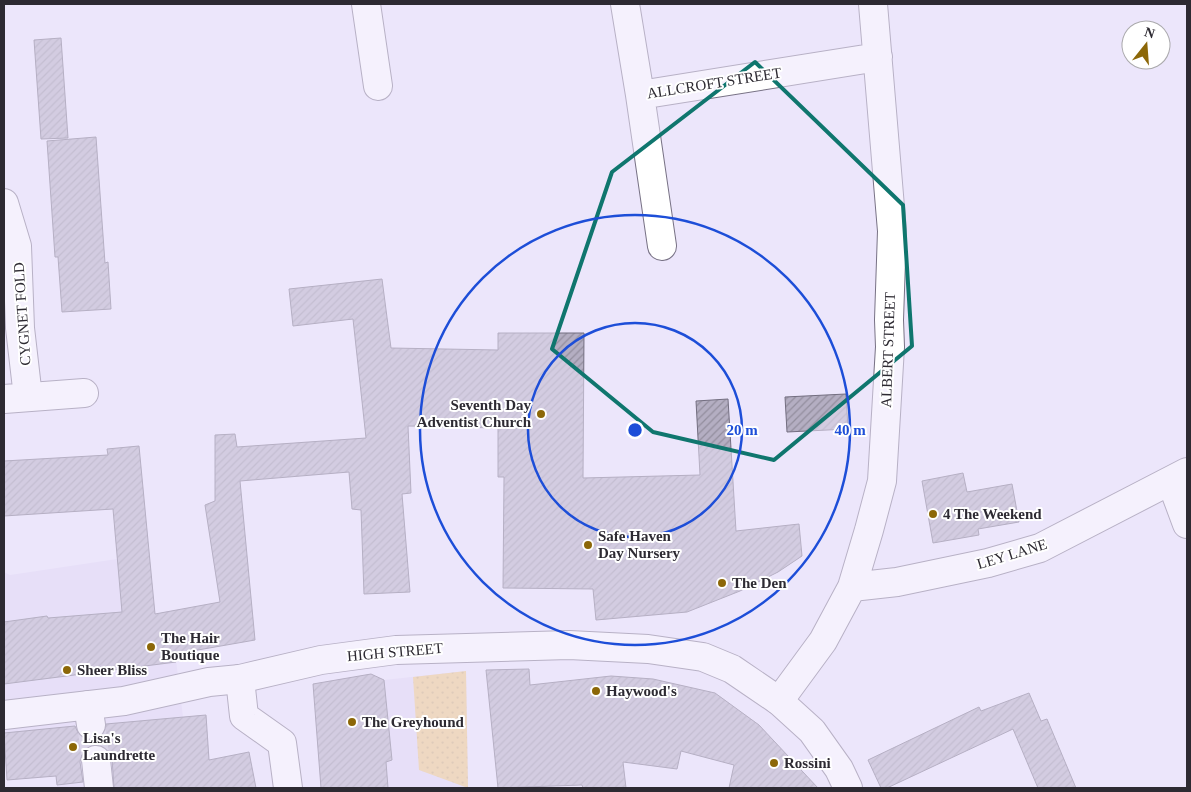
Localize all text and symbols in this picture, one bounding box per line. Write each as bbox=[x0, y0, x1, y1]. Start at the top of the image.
north arrow bbox=[1121, 20, 1171, 70]
text: N bbox=[1143, 24, 1157, 42]
street label: ALLCROFT STREET bbox=[646, 64, 782, 102]
street label: CYGNET FOLD bbox=[10, 262, 34, 366]
street label: ALBERT STREET bbox=[878, 292, 898, 408]
place label: Seventh Day Adventist Church bbox=[417, 397, 532, 430]
marker: Seventh Day Adventist Church bbox=[535, 408, 547, 420]
centre of rings bbox=[626, 421, 644, 439]
text: 20 m bbox=[726, 422, 758, 438]
text: 40 m bbox=[834, 422, 866, 438]
place label: 4 The Weekend bbox=[943, 506, 1042, 522]
marker: 4 The Weekend bbox=[927, 508, 939, 520]
place label: Safe Haven Day Nursery bbox=[598, 528, 681, 561]
street label: LEY LANE bbox=[975, 536, 1049, 572]
marker: Safe Haven Day Nursery bbox=[582, 539, 594, 551]
place label: The Den bbox=[732, 575, 787, 591]
marker: The Den bbox=[716, 577, 728, 589]
place label: The Hair Boutique bbox=[161, 630, 220, 663]
street label: HIGH STREET bbox=[346, 640, 444, 664]
marker: The Hair Boutique bbox=[145, 641, 157, 653]
place label: Sheer Bliss bbox=[77, 662, 147, 678]
marker: Sheer Bliss bbox=[61, 664, 73, 676]
place label: Haywood's bbox=[606, 683, 677, 699]
marker: Haywood's bbox=[590, 685, 602, 697]
place label: The Greyhound bbox=[362, 714, 464, 730]
marker: The Greyhound bbox=[346, 716, 358, 728]
place label: Lisa's Laundrette bbox=[83, 730, 156, 763]
marker: Lisa's Laundrette bbox=[67, 741, 79, 753]
place label: Rossini bbox=[784, 755, 831, 771]
marker: Rossini bbox=[768, 757, 780, 769]

